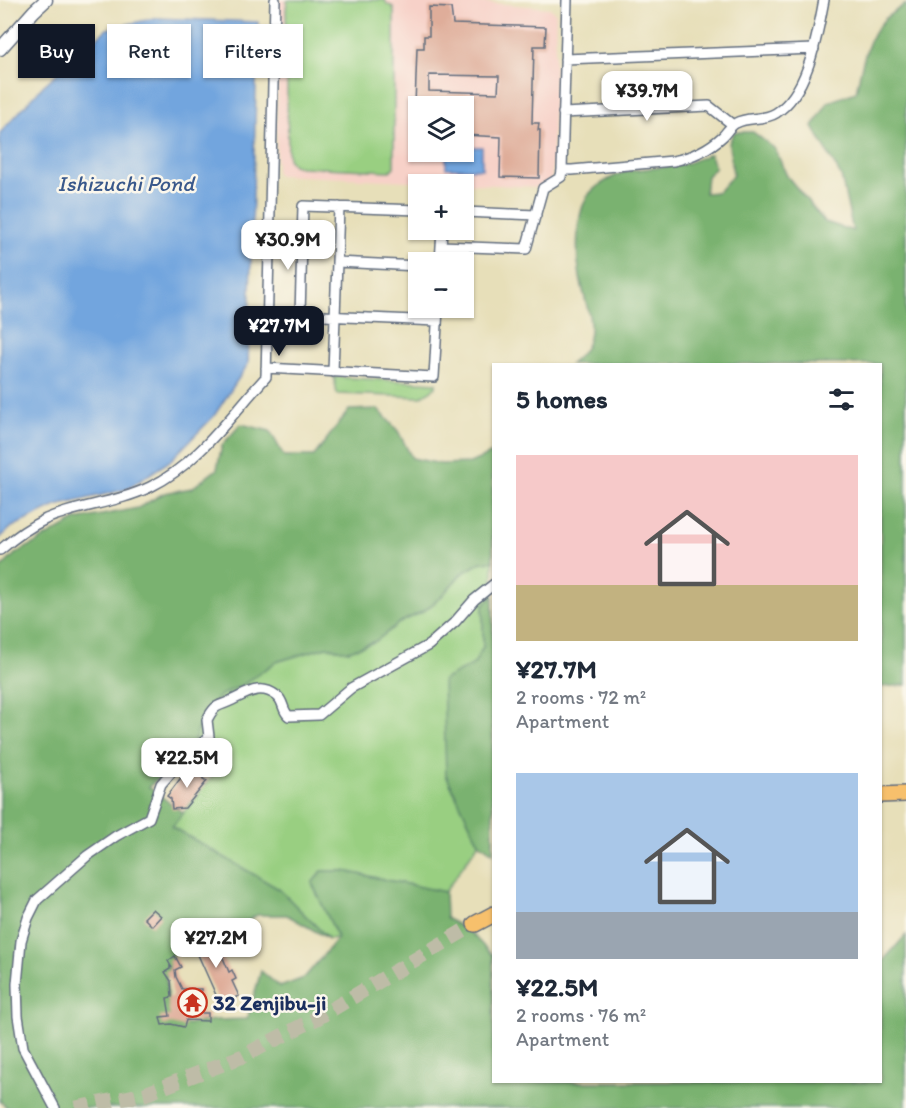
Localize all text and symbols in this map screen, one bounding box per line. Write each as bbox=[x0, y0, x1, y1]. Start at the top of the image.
chip: Buy bbox=[18, 24, 95, 78]
chip: Rent bbox=[107, 24, 191, 78]
chip: Filters bbox=[203, 24, 303, 78]
pin: ¥39.7M bbox=[598, 71, 696, 122]
text: ¥39.7M bbox=[615, 78, 679, 102]
map controls bbox=[408, 96, 474, 318]
button: layers bbox=[408, 96, 474, 162]
water label: Ishizuchi Pond bbox=[58, 170, 196, 197]
button: + bbox=[408, 174, 474, 240]
pin: ¥30.9M bbox=[239, 220, 337, 271]
text: ¥30.9M bbox=[255, 227, 321, 251]
button: − bbox=[408, 252, 474, 318]
pin: ¥27.7M bbox=[230, 306, 328, 357]
text: ¥27.7M bbox=[248, 313, 310, 337]
text: 5 homes bbox=[516, 383, 608, 415]
icon: filters bbox=[825, 383, 858, 416]
icon: home bbox=[633, 494, 741, 602]
text: ¥27.7M bbox=[516, 653, 597, 685]
text: 2 rooms · 72 m² bbox=[516, 685, 646, 709]
text: Apartment bbox=[516, 709, 609, 733]
pin: ¥22.5M bbox=[138, 738, 236, 789]
text: ¥22.5M bbox=[155, 745, 219, 769]
icon: home bbox=[633, 812, 741, 920]
pin: ¥27.2M bbox=[167, 918, 265, 969]
text: ¥27.2M bbox=[185, 925, 247, 949]
text: ¥22.5M bbox=[516, 971, 598, 1003]
temple icon: 32 Zenjibu-ji bbox=[176, 987, 208, 1019]
place label: 32 Zenjibu-ji bbox=[213, 990, 326, 1016]
text: 2 rooms · 76 m² bbox=[516, 1003, 646, 1027]
text: Apartment bbox=[516, 1027, 609, 1051]

